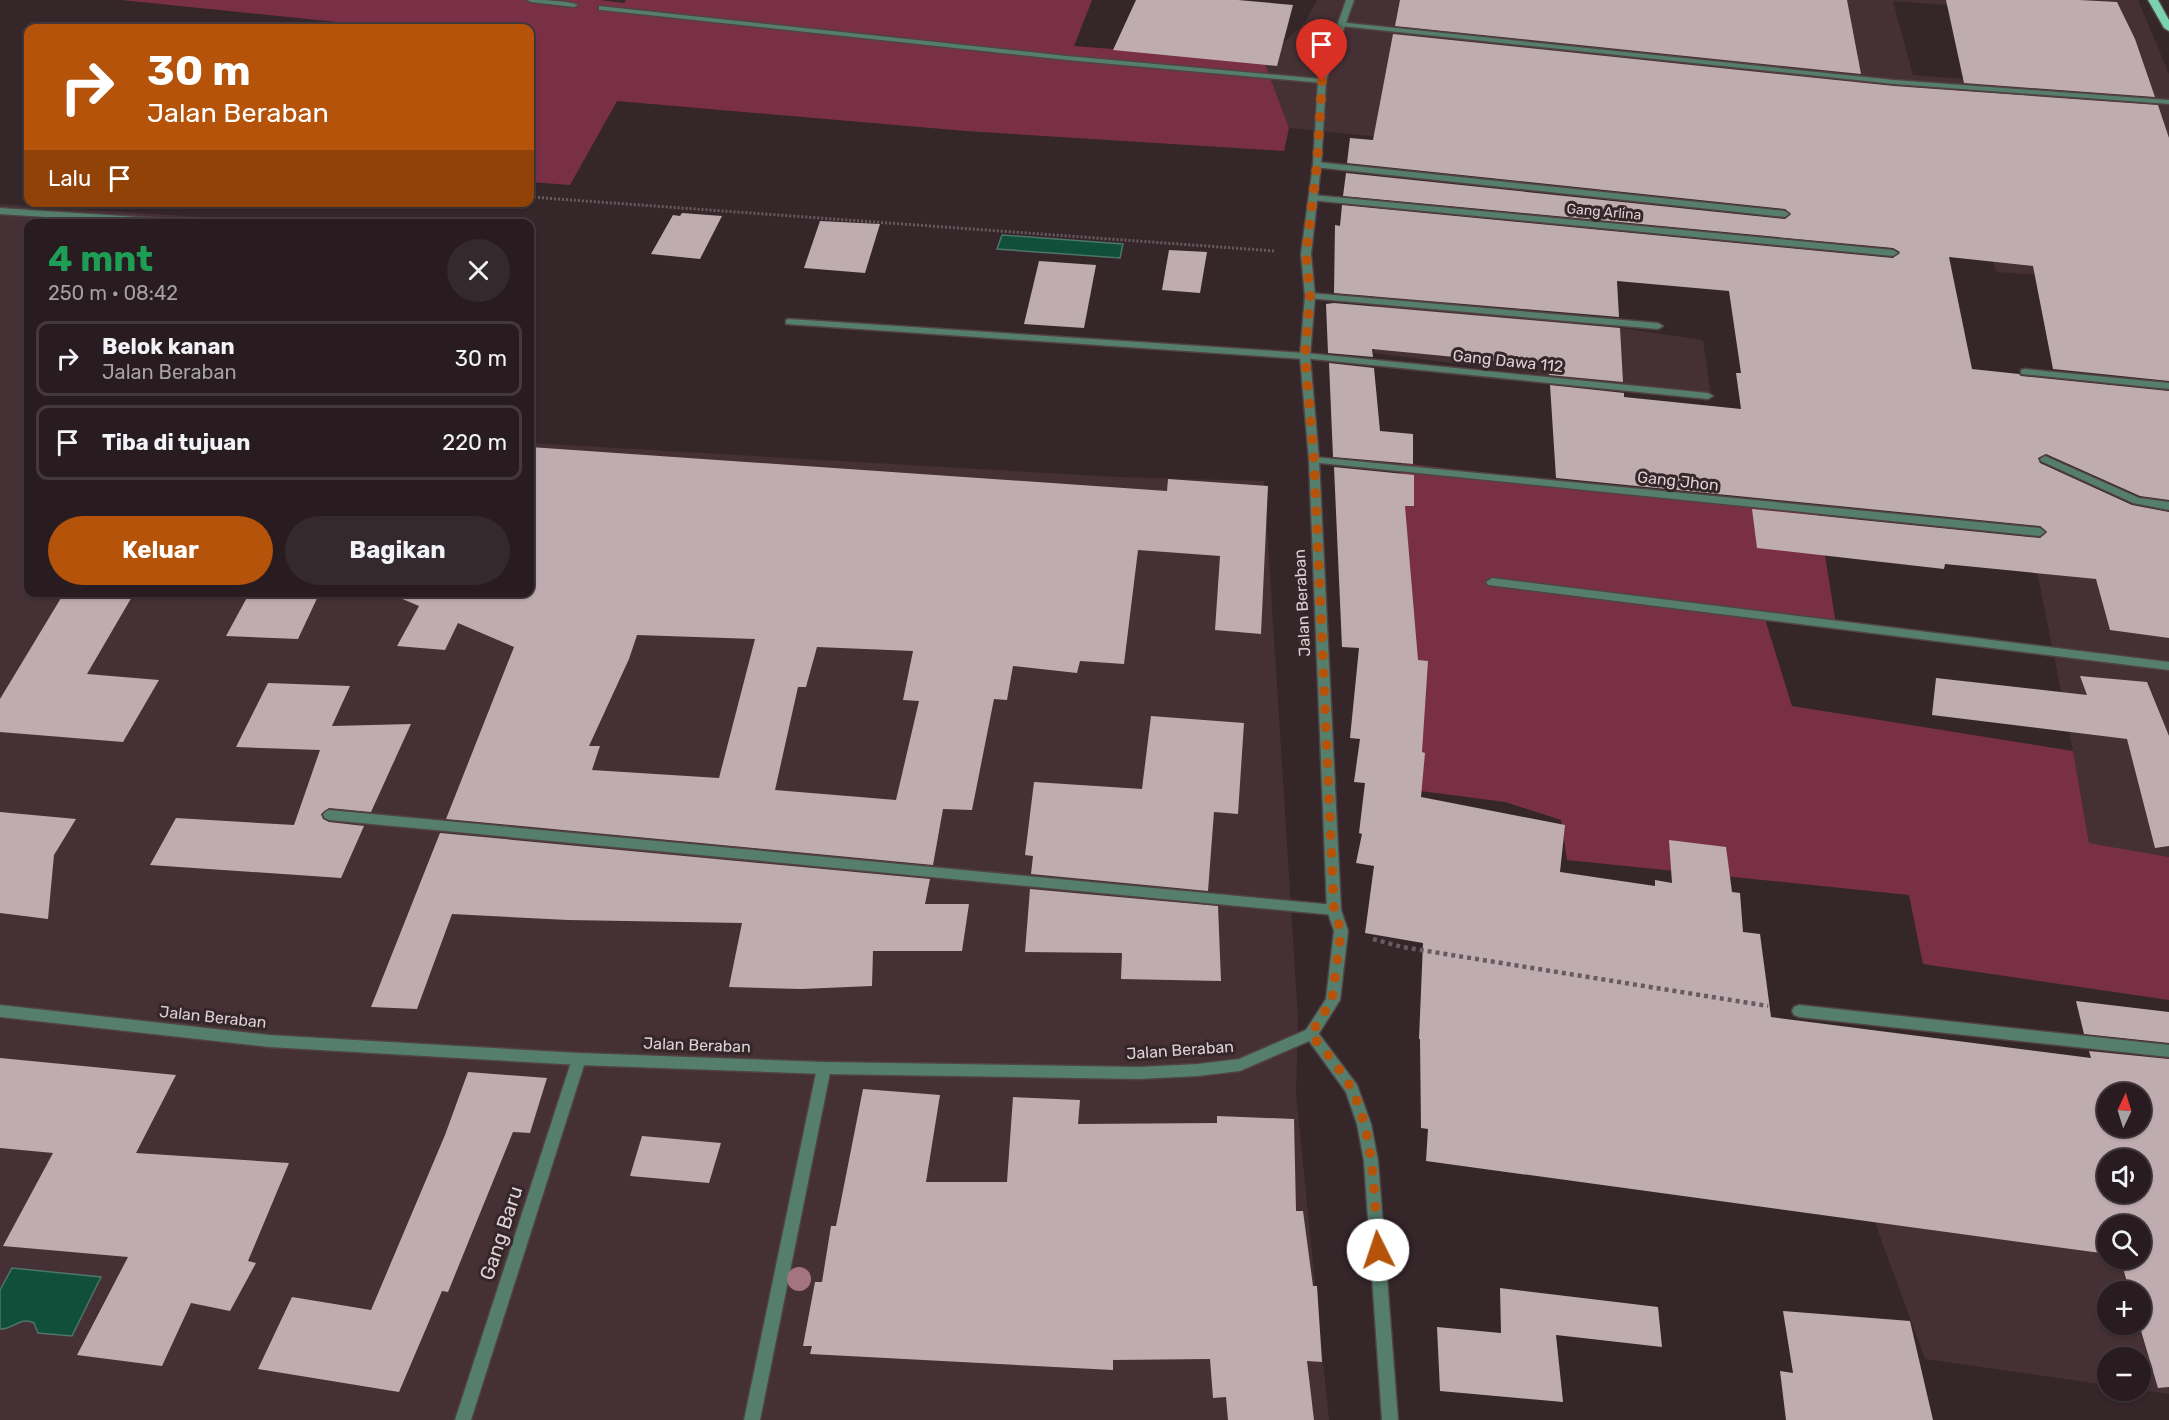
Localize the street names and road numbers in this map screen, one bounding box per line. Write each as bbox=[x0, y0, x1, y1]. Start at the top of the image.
street label: Gang Arlina bbox=[1566, 200, 1642, 224]
street label: Gang Dawa 112 bbox=[1452, 346, 1564, 376]
street label: Gang Jhon bbox=[1636, 467, 1720, 495]
street label: Jalan Beraban bbox=[1290, 549, 1314, 657]
street label: Jalan Beraban bbox=[158, 1002, 268, 1032]
street label: Jalan Beraban bbox=[643, 1034, 751, 1056]
street label: Jalan Beraban bbox=[1126, 1037, 1234, 1063]
street label: Gang Baru bbox=[474, 1183, 528, 1283]

